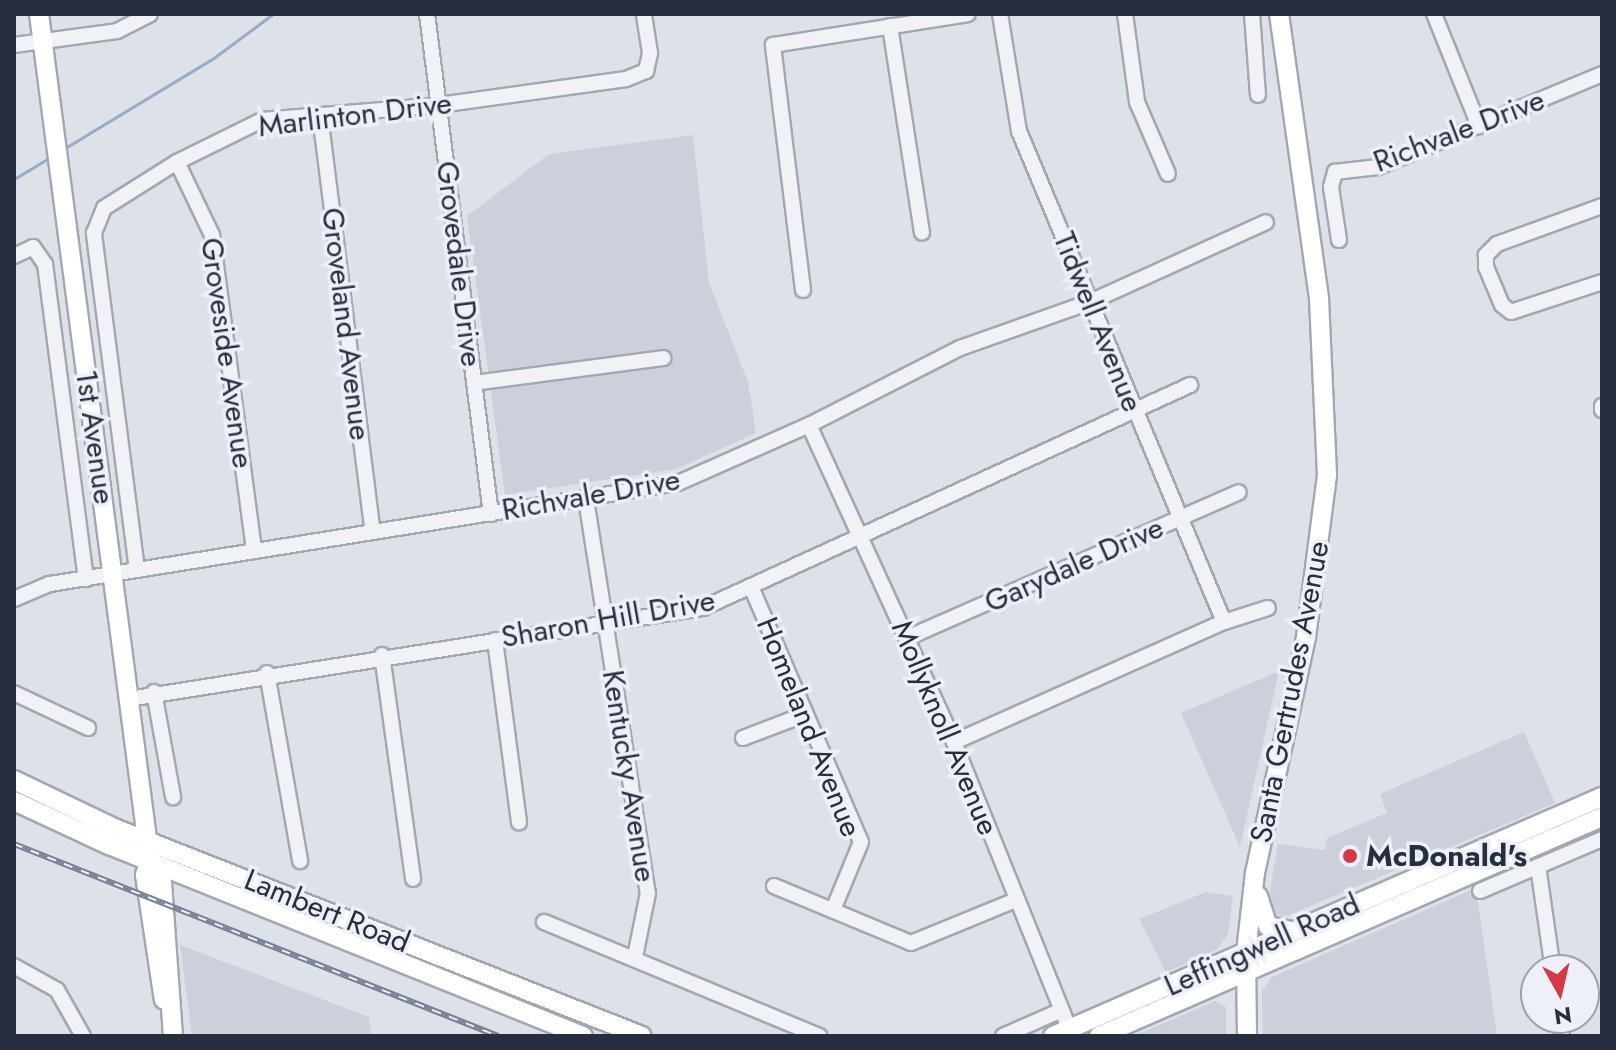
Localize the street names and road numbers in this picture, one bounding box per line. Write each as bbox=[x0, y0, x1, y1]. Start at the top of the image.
street label: Richvale Drive bbox=[1368, 82, 1550, 180]
street label: Marlinton Drive bbox=[256, 85, 454, 145]
street label: Grovedale Drive bbox=[429, 159, 489, 369]
street label: Groveland Avenue bbox=[314, 206, 378, 442]
street label: Tidwell Avenue bbox=[1046, 227, 1150, 417]
street label: Groveside Avenue bbox=[193, 236, 261, 470]
street label: 1st Avenue bbox=[68, 368, 122, 506]
street label: Richvale Drive bbox=[499, 462, 683, 528]
street label: Garydale Drive bbox=[979, 510, 1169, 620]
street label: Santa Gertrudes Avenue bbox=[1243, 538, 1337, 846]
street label: Sharon Hill Drive bbox=[498, 582, 718, 656]
street label: Homeland Avenue bbox=[749, 612, 869, 842]
street label: Mollyknoll Avenue bbox=[884, 615, 1006, 841]
street label: Kentucky Avenue bbox=[594, 668, 664, 884]
street label: Lambert Road bbox=[239, 862, 415, 960]
street label: Leffingwell Road bbox=[1159, 886, 1365, 1004]

